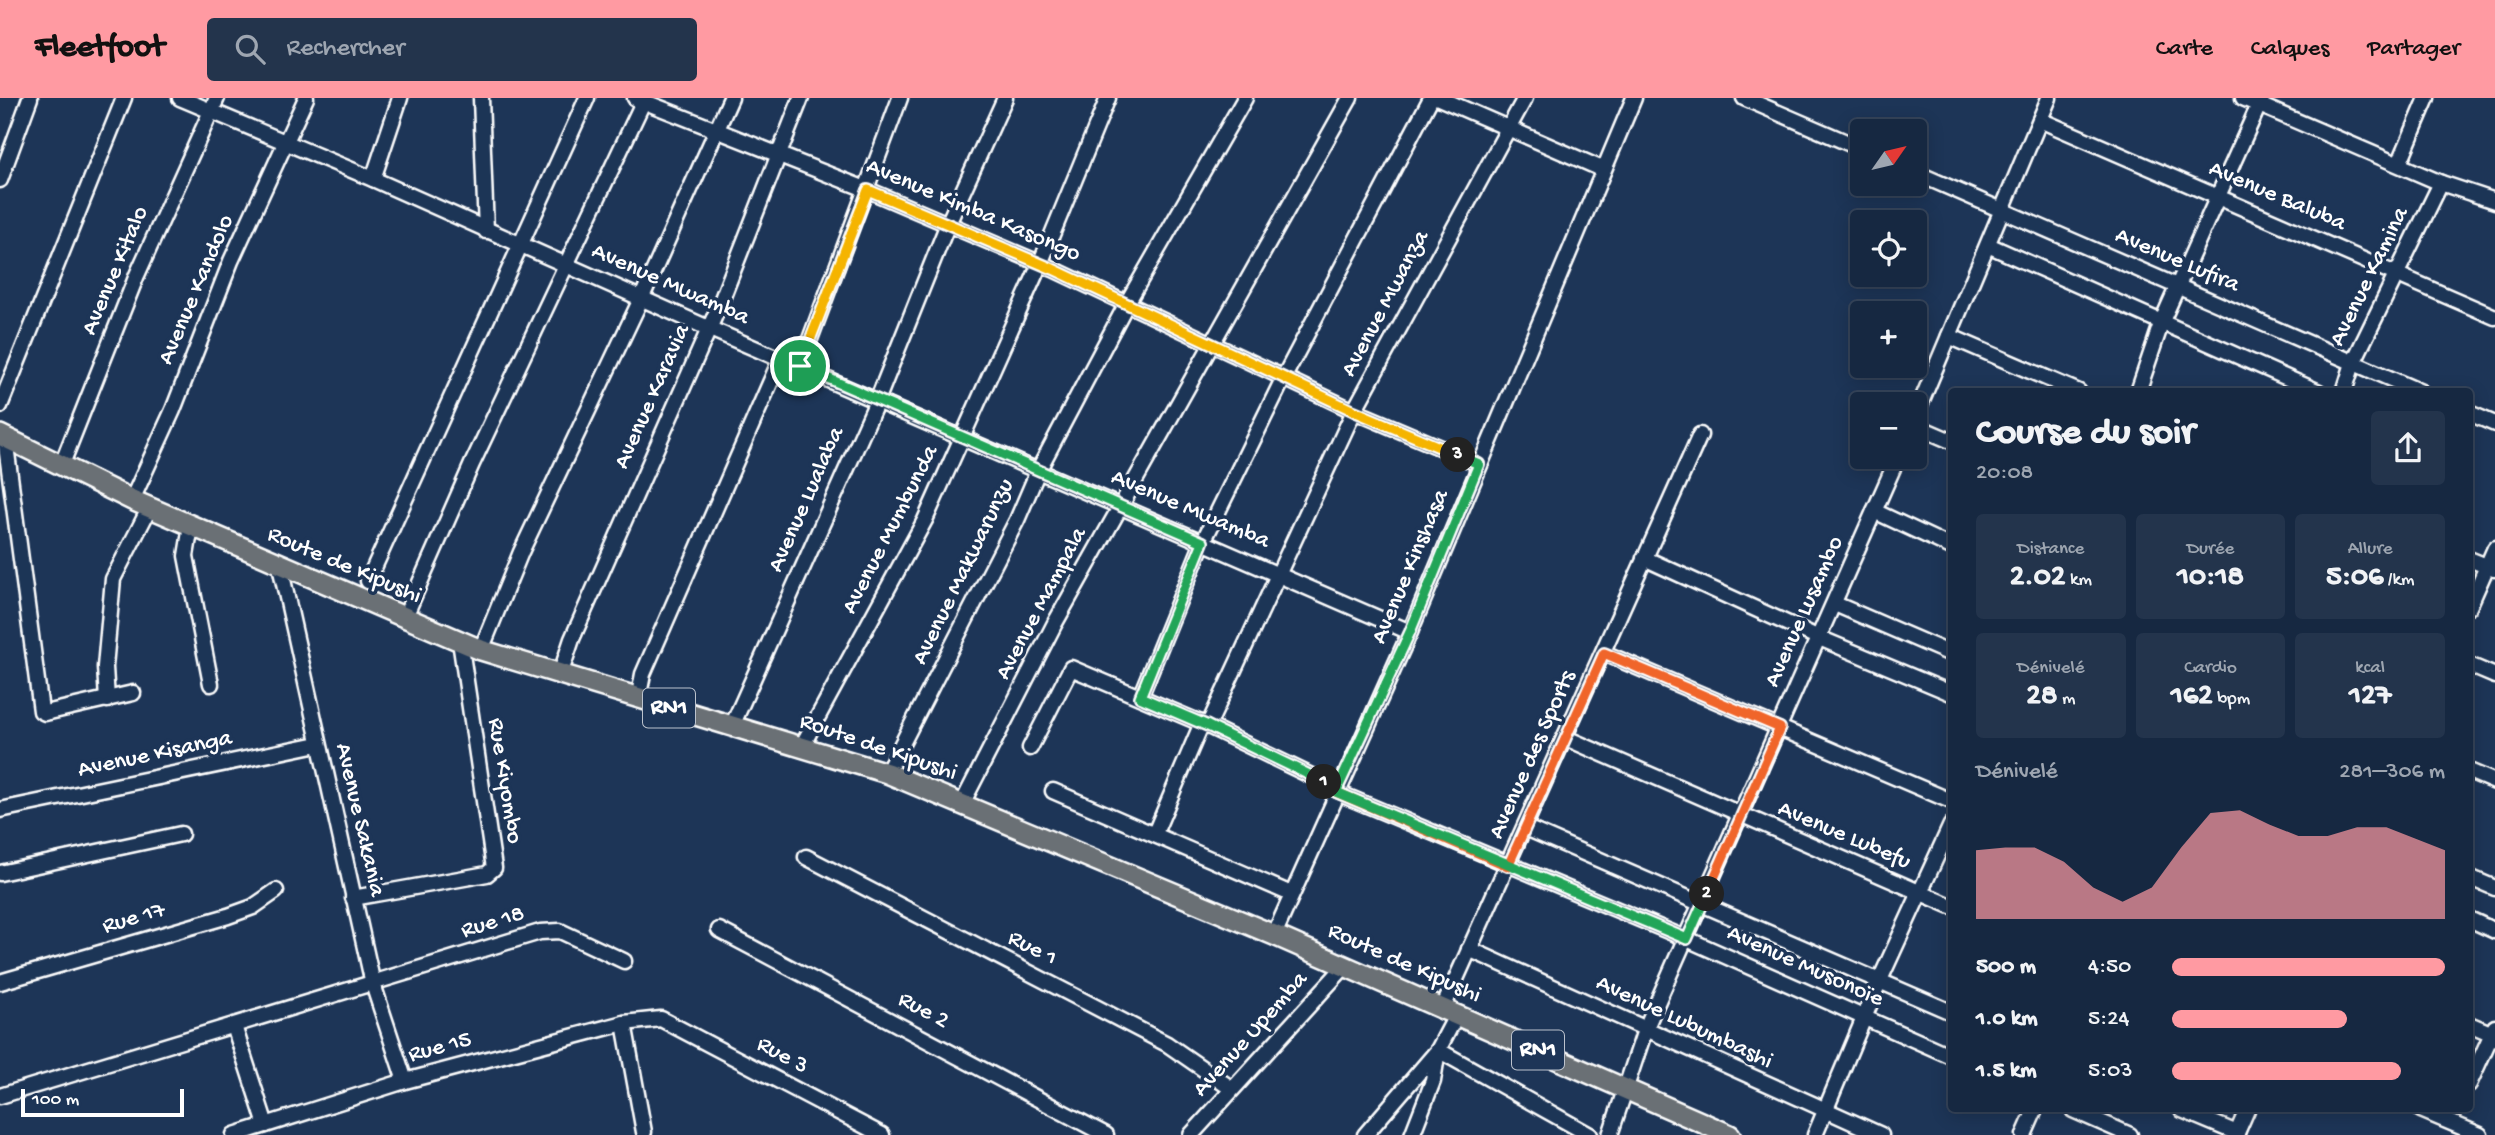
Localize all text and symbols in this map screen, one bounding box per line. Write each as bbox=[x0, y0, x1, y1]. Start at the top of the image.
search box bbox=[207, 18, 697, 81]
text: Fleetfoot bbox=[35, 30, 165, 68]
icon: search bbox=[231, 30, 269, 68]
text: Rechercher bbox=[287, 34, 404, 65]
text: Carte bbox=[2156, 35, 2213, 64]
text: Calques bbox=[2251, 35, 2329, 64]
text: Partager bbox=[2367, 35, 2460, 64]
north arrow bbox=[1850, 119, 1927, 196]
map controls bbox=[1850, 119, 1927, 469]
street label: Avenue Kimba Kasongo bbox=[861, 153, 1085, 269]
street label: Avenue Baluba bbox=[2204, 155, 2350, 239]
street label: Avenue Kitalo bbox=[76, 202, 156, 340]
street label: Avenue Kamina bbox=[2324, 202, 2417, 351]
button: locate bbox=[1850, 210, 1927, 287]
street label: Avenue Kandolo bbox=[152, 211, 242, 369]
street label: Avenue Lufira bbox=[2110, 222, 2244, 300]
street label: Avenue Mwanza bbox=[1335, 225, 1437, 382]
street label: Avenue Mwamba bbox=[587, 237, 754, 333]
button: + bbox=[1850, 301, 1927, 378]
street label: Avenue Karavia bbox=[608, 320, 698, 474]
pin bbox=[770, 336, 830, 396]
icon: arrive bbox=[781, 347, 819, 385]
button: − bbox=[1850, 392, 1927, 469]
button: share bbox=[2371, 411, 2445, 485]
text: Course du soir bbox=[1976, 412, 2195, 456]
street label: Avenue Lualaba bbox=[762, 422, 852, 577]
pin: 3 bbox=[1440, 438, 1476, 472]
street label: Avenue Mumbunda bbox=[836, 440, 946, 619]
text: 3 bbox=[1453, 443, 1462, 466]
text: 20:08 bbox=[1976, 460, 2033, 487]
street label: Avenue Mwamba bbox=[1106, 464, 1274, 557]
street label: Avenue Makwarunzu bbox=[906, 474, 1022, 670]
street label: Avenue Kinshasa bbox=[1365, 485, 1457, 649]
street label: Route de Kipushi bbox=[263, 520, 425, 612]
street label: Avenue Mampala bbox=[990, 522, 1095, 685]
street label: Avenue Lusambo bbox=[1759, 532, 1851, 692]
text: Distance bbox=[2017, 538, 2084, 561]
text: Durée bbox=[2187, 538, 2234, 561]
text: Allure bbox=[2348, 538, 2393, 561]
text: 2.02 bbox=[2010, 561, 2066, 596]
text: 10:18 bbox=[2177, 561, 2244, 596]
text: 5:06 bbox=[2326, 561, 2383, 596]
text: km bbox=[2066, 569, 2092, 592]
text: /km bbox=[2383, 569, 2414, 592]
text: Dénivelé bbox=[2017, 657, 2085, 680]
text: Cardio bbox=[2184, 657, 2237, 680]
text: kcal bbox=[2355, 657, 2385, 680]
street label: Avenue des Sports bbox=[1483, 665, 1584, 844]
text: 28 bbox=[2026, 680, 2057, 715]
text: 162 bbox=[2171, 680, 2213, 715]
text: 127 bbox=[2349, 680, 2391, 715]
road number: RN1 bbox=[643, 688, 695, 728]
text: m bbox=[2057, 688, 2075, 711]
text: bpm bbox=[2213, 688, 2250, 711]
street label: Route de Kipushi bbox=[795, 707, 961, 789]
street label: Rue Kiyombo bbox=[480, 716, 528, 846]
street label: Avenue Kisanga bbox=[75, 724, 235, 785]
street label: Avenue Sakania bbox=[327, 741, 391, 900]
text: Dénivelé bbox=[1976, 759, 2058, 786]
text: 281–306 m bbox=[2339, 759, 2445, 786]
pin: 1 bbox=[1306, 764, 1342, 800]
text: 1 bbox=[1320, 770, 1327, 793]
street label: Avenue Lubefu bbox=[1773, 795, 1915, 877]
pin: 2 bbox=[1690, 876, 1724, 912]
text: 2 bbox=[1702, 882, 1711, 905]
street label: Rue 17 bbox=[99, 896, 169, 942]
street label: Rue 18 bbox=[458, 900, 528, 946]
street label: Route de Kipushi bbox=[1323, 917, 1485, 1011]
street label: Avenue Musonoïe bbox=[1722, 919, 1888, 1015]
street label: Rue 1 bbox=[1002, 924, 1062, 974]
text: 500 m bbox=[1976, 954, 2036, 981]
text: 4:50 bbox=[2088, 954, 2131, 981]
street label: Avenue Upemba bbox=[1187, 966, 1315, 1104]
street label: Avenue Lubumbashi bbox=[1591, 969, 1777, 1077]
street label: Rue 2 bbox=[892, 986, 954, 1037]
text: 1.0 km bbox=[1976, 1006, 2038, 1033]
text: 5:24 bbox=[2088, 1006, 2129, 1033]
street label: Rue 15 bbox=[405, 1026, 475, 1070]
street label: Rue 3 bbox=[751, 1030, 813, 1082]
road number: RN1 bbox=[1512, 1030, 1564, 1070]
text: 1.5 km bbox=[1976, 1058, 2037, 1085]
text: 5:03 bbox=[2088, 1058, 2132, 1085]
scale bar bbox=[21, 1086, 184, 1118]
text: 100 m bbox=[32, 1089, 79, 1112]

